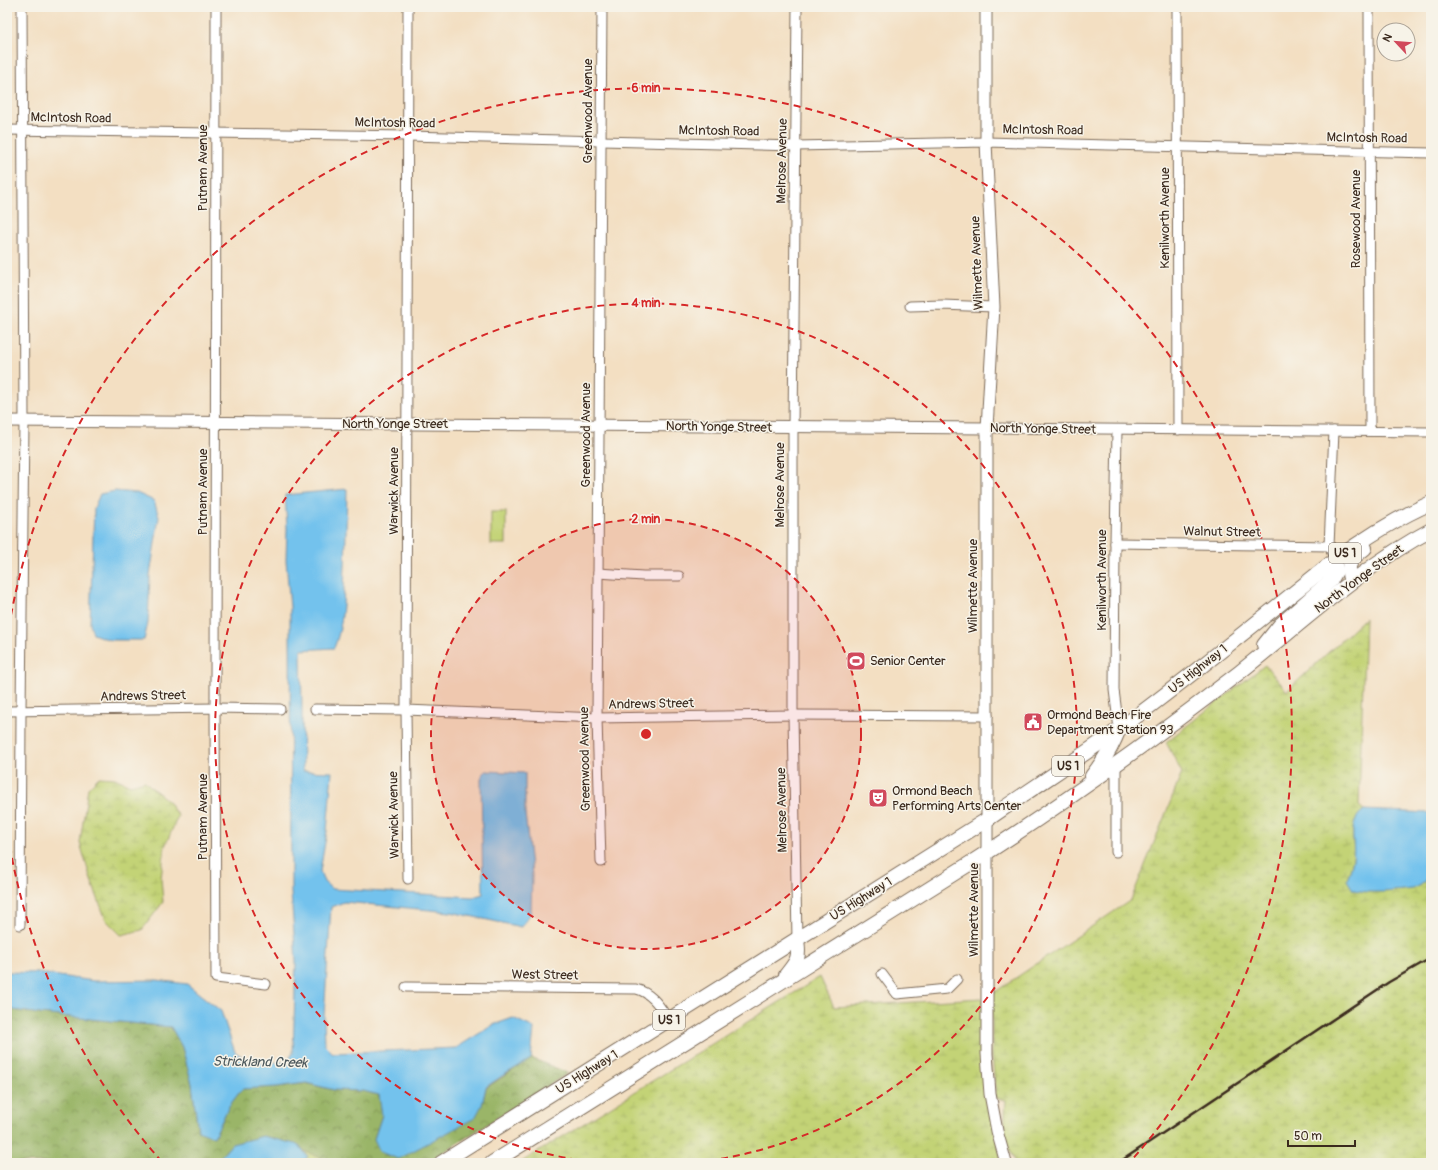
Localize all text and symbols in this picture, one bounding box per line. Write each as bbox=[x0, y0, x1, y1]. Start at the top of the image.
north arrow bbox=[1376, 22, 1416, 62]
text: N bbox=[1380, 31, 1395, 44]
street label: Greenwood Avenue bbox=[580, 58, 596, 163]
text: 6 min bbox=[631, 81, 661, 96]
street label: McIntosh Road bbox=[30, 109, 112, 127]
street label: McIntosh Road bbox=[354, 114, 436, 132]
street label: Melrose Avenue bbox=[773, 118, 791, 204]
street label: McIntosh Road bbox=[1002, 121, 1084, 139]
street label: McIntosh Road bbox=[678, 122, 760, 140]
street label: Putnam Avenue bbox=[195, 124, 211, 211]
street label: McIntosh Road bbox=[1326, 129, 1408, 147]
street label: Kenilworth Avenue bbox=[1157, 167, 1173, 269]
street label: Rosewood Avenue bbox=[1348, 169, 1364, 268]
street label: Wilmette Avenue bbox=[967, 215, 987, 310]
text: 4 min bbox=[630, 296, 661, 311]
street label: Greenwood Avenue bbox=[578, 382, 594, 487]
street label: North Yonge Street bbox=[342, 416, 449, 432]
street label: North Yonge Street bbox=[666, 418, 773, 436]
street label: North Yonge Street bbox=[990, 420, 1097, 438]
street label: Melrose Avenue bbox=[772, 442, 788, 528]
street label: Warwick Avenue bbox=[386, 447, 402, 535]
street label: Putnam Avenue bbox=[195, 448, 211, 535]
text: 2 min bbox=[632, 512, 661, 527]
street label: Walnut Street bbox=[1183, 523, 1262, 541]
street label: Kenilworth Avenue bbox=[1094, 529, 1110, 631]
street label: Wilmette Avenue bbox=[965, 538, 981, 633]
street label: North Yonge Street bbox=[1311, 541, 1407, 617]
road number: US 1 bbox=[1329, 543, 1361, 563]
street label: US Highway 1 bbox=[1165, 641, 1231, 697]
sports icon: Senior Center bbox=[845, 650, 867, 672]
place label: Senior Center bbox=[870, 653, 946, 669]
street label: Andrews Street bbox=[100, 687, 187, 705]
street label: Andrews Street bbox=[608, 695, 695, 713]
street label: Greenwood Avenue bbox=[576, 706, 594, 812]
place label: Ormond Beach Fire Department Station 93 bbox=[1047, 707, 1174, 738]
public building icon: Ormond Beach Fire Department Station 93 bbox=[1022, 711, 1044, 733]
centre of rings bbox=[639, 727, 653, 741]
road number: US 1 bbox=[1052, 756, 1084, 776]
street label: Melrose Avenue bbox=[773, 767, 791, 853]
street label: Warwick Avenue bbox=[385, 770, 403, 859]
street label: Putnam Avenue bbox=[195, 773, 211, 860]
place label: Ormond Beach Performing Arts Center bbox=[892, 783, 1022, 814]
theatre icon: Ormond Beach Performing Arts Center bbox=[867, 787, 889, 809]
street label: Wilmette Avenue bbox=[966, 862, 982, 957]
street label: US Highway 1 bbox=[827, 874, 895, 924]
street label: West Street bbox=[512, 966, 579, 984]
road number: US 1 bbox=[653, 1010, 685, 1030]
street label: US Highway 1 bbox=[553, 1047, 621, 1097]
water label: Strickland Creek bbox=[213, 1053, 309, 1071]
scale bar bbox=[1288, 1122, 1355, 1148]
text: 50 m bbox=[1294, 1129, 1322, 1144]

